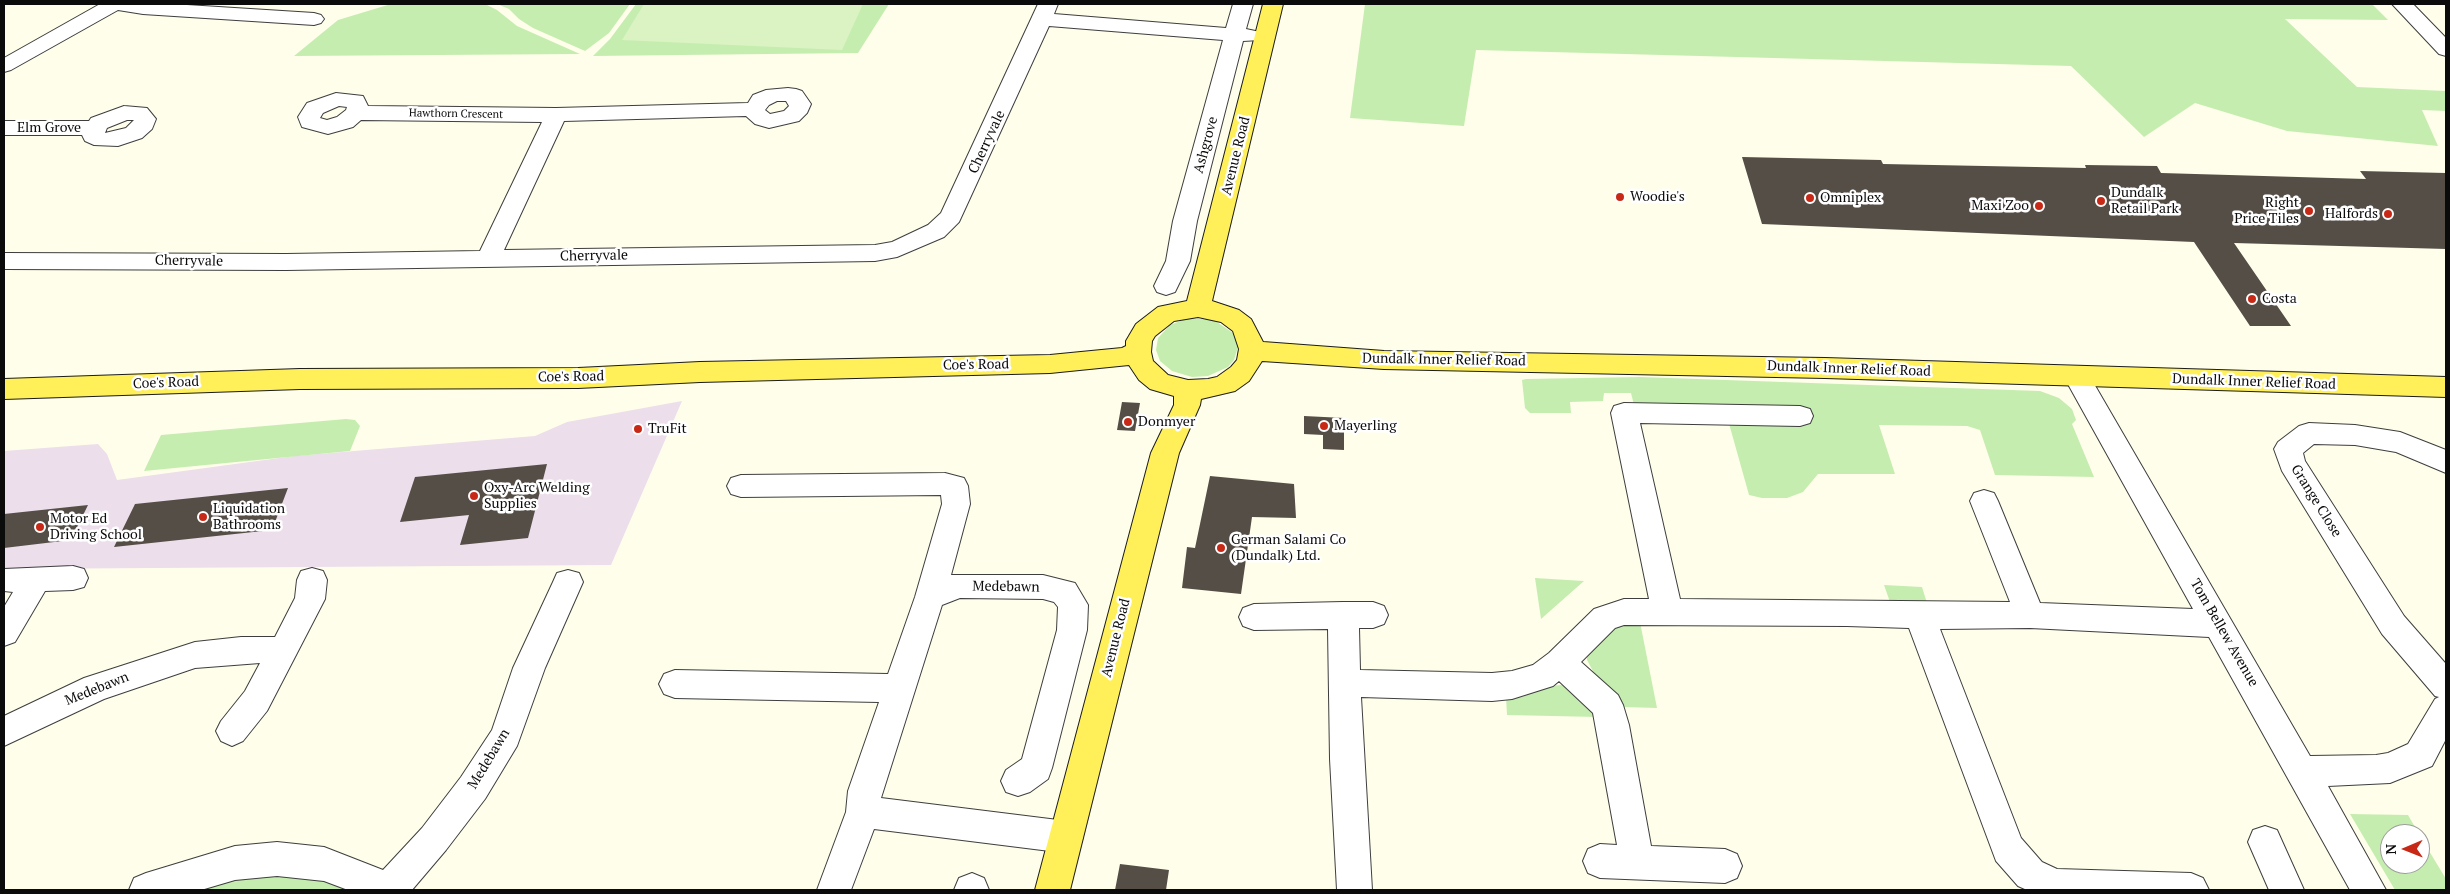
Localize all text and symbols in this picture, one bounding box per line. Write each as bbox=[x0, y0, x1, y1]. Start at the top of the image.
street label: Hawthorn Crescent bbox=[409, 107, 503, 121]
street label: Cherryvale bbox=[965, 108, 1009, 176]
street label: Ashgrove bbox=[1190, 115, 1222, 175]
street label: Avenue Road bbox=[1218, 115, 1254, 197]
street label: Elm Grove bbox=[17, 120, 81, 136]
place label: Dundalk Retail Park bbox=[2111, 185, 2179, 218]
place label: Woodie's bbox=[1630, 189, 1685, 205]
place label: Omniplex bbox=[1820, 190, 1881, 206]
marker: Woodie's bbox=[1614, 191, 1626, 203]
marker: Omniplex bbox=[1804, 192, 1816, 204]
marker: Dundalk Retail Park bbox=[2095, 195, 2107, 207]
place label: Right Price Tiles bbox=[2234, 195, 2299, 228]
place label: Maxi Zoo bbox=[1971, 198, 2029, 214]
marker: Maxi Zoo bbox=[2033, 200, 2045, 212]
marker: Right Price Tiles bbox=[2303, 205, 2315, 217]
place label: Halfords bbox=[2325, 206, 2378, 222]
marker: Halfords bbox=[2382, 208, 2394, 220]
street label: Cherryvale bbox=[560, 247, 628, 265]
street label: Cherryvale bbox=[155, 252, 223, 270]
place label: Costa bbox=[2262, 291, 2297, 307]
marker: Costa bbox=[2246, 293, 2258, 305]
street label: Dundalk Inner Relief Road bbox=[1362, 350, 1526, 370]
street label: Coe's Road bbox=[943, 356, 1009, 374]
street label: Dundalk Inner Relief Road bbox=[1767, 358, 1931, 380]
street label: Coe's Road bbox=[538, 368, 604, 386]
street label: Dundalk Inner Relief Road bbox=[2172, 371, 2336, 393]
street label: Coe's Road bbox=[133, 373, 199, 393]
place label: Donmyer bbox=[1138, 414, 1195, 430]
marker: Donmyer bbox=[1122, 416, 1134, 428]
place label: Mayerling bbox=[1334, 418, 1397, 434]
marker: Mayerling bbox=[1318, 420, 1330, 432]
place label: TruFit bbox=[648, 421, 687, 437]
marker: TruFit bbox=[632, 423, 644, 435]
street label: Grange Close bbox=[2287, 462, 2345, 540]
place label: Oxy-Arc Welding Supplies bbox=[484, 480, 590, 512]
marker: Oxy-Arc Welding Supplies bbox=[468, 490, 480, 502]
place label: Liquidation Bathrooms bbox=[213, 501, 285, 534]
place label: Motor Ed Driving School bbox=[50, 511, 142, 544]
marker: Liquidation Bathrooms bbox=[197, 511, 209, 523]
marker: Motor Ed Driving School bbox=[34, 521, 46, 533]
place label: German Salami Co (Dundalk) Ltd. bbox=[1231, 532, 1346, 564]
marker: German Salami Co (Dundalk) Ltd. bbox=[1215, 542, 1227, 554]
street label: Tom Bellew Avenue bbox=[2186, 576, 2262, 690]
street label: Medebawn bbox=[972, 578, 1040, 596]
street label: Avenue Road bbox=[1098, 597, 1134, 679]
street label: Medebawn bbox=[63, 669, 131, 709]
street label: Medebawn bbox=[464, 726, 514, 792]
north arrow bbox=[2380, 824, 2430, 874]
text: N bbox=[2381, 844, 2400, 855]

